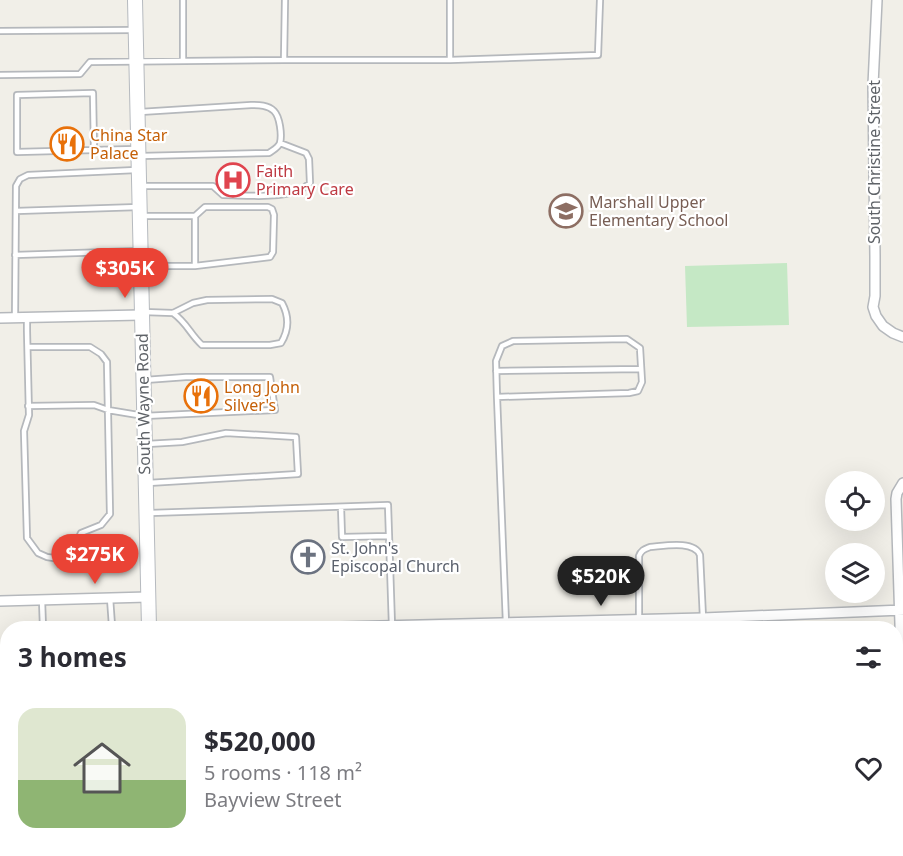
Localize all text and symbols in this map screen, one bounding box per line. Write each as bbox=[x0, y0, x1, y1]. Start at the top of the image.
street label: South Christine Street bbox=[863, 80, 885, 244]
place label: China Star Palace bbox=[90, 124, 168, 164]
restaurant icon: China Star Palace bbox=[49, 126, 85, 162]
place label: Faith Primary Care bbox=[256, 160, 354, 200]
hospital icon: Faith Primary Care bbox=[215, 162, 251, 198]
place label: Marshall Upper Elementary School bbox=[589, 191, 728, 231]
school or university icon: Marshall Upper Elementary School bbox=[548, 193, 584, 229]
pin: $305K bbox=[83, 248, 167, 299]
text: $305K bbox=[95, 254, 155, 281]
street label: South Wayne Road bbox=[131, 333, 155, 475]
place label: Long John Silver's bbox=[224, 376, 300, 416]
restaurant icon: Long John Silver's bbox=[183, 378, 219, 414]
map controls bbox=[825, 471, 885, 603]
button: locate bbox=[825, 471, 885, 531]
pin: $275K bbox=[53, 534, 137, 585]
place label: St. John's Episcopal Church bbox=[331, 537, 460, 577]
church icon: St. John's Episcopal Church bbox=[290, 539, 326, 575]
text: $275K bbox=[65, 540, 125, 567]
button: layers bbox=[825, 543, 885, 603]
pin: $520K bbox=[559, 556, 643, 607]
text: $520K bbox=[571, 562, 631, 589]
text: 3 homes bbox=[18, 639, 127, 675]
icon: filters bbox=[852, 641, 885, 674]
text: $520,000 bbox=[204, 723, 316, 759]
icon: home bbox=[66, 732, 138, 804]
icon: heart bbox=[852, 752, 885, 785]
text: 5 rooms · 118 m² bbox=[204, 759, 362, 786]
text: Bayview Street bbox=[204, 786, 341, 813]

